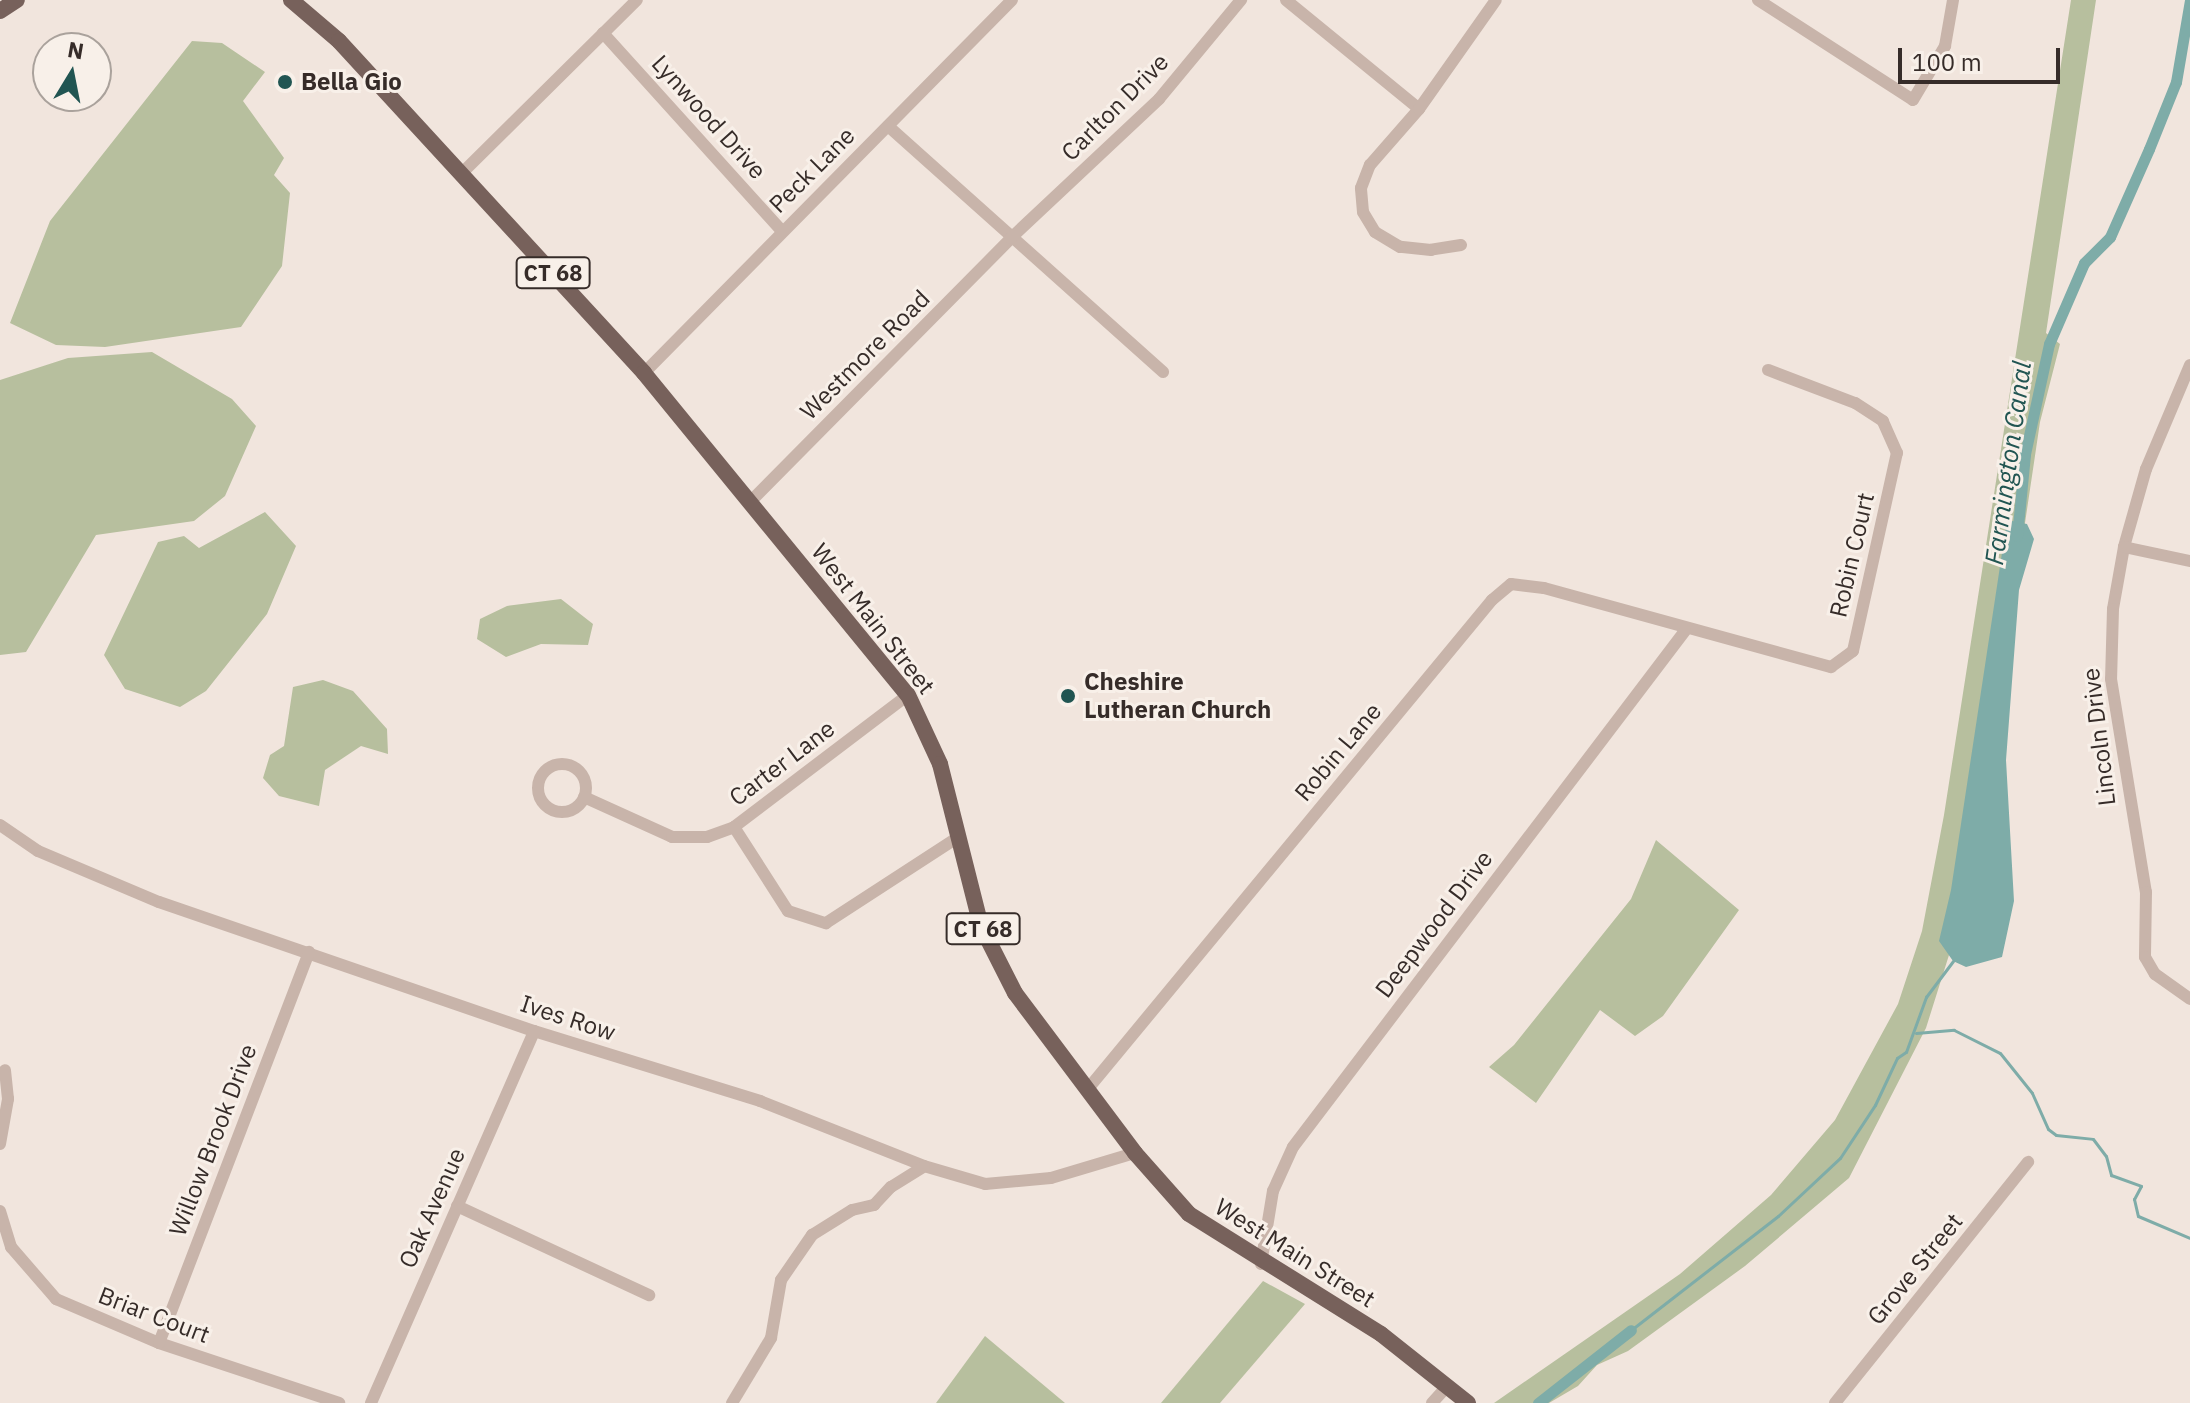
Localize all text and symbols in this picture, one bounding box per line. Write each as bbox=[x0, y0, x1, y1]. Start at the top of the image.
north arrow bbox=[32, 32, 112, 112]
scale bar bbox=[1902, 32, 2064, 82]
text: N bbox=[66, 34, 86, 66]
text: 100 m bbox=[1912, 46, 1982, 78]
street label: Carlton Drive bbox=[1055, 47, 1175, 167]
street label: Lynwood Drive bbox=[646, 49, 772, 185]
place label: Bella Gio bbox=[301, 68, 402, 96]
marker: Bella Gio bbox=[276, 73, 294, 91]
street label: Peck Lane bbox=[763, 121, 861, 219]
road number: CT 68 bbox=[515, 255, 591, 291]
street label: Westmore Road bbox=[794, 284, 936, 426]
water label: Farmington Canal bbox=[1978, 359, 2038, 567]
street label: Robin Court bbox=[1824, 490, 1880, 620]
street label: West Main Street bbox=[805, 538, 941, 700]
street label: Lincoln Drive bbox=[2076, 666, 2122, 808]
place label: Cheshire Lutheran Church bbox=[1084, 668, 1271, 724]
marker: Cheshire Lutheran Church bbox=[1059, 687, 1077, 705]
street label: Robin Lane bbox=[1289, 697, 1387, 807]
street label: Carter Lane bbox=[724, 714, 840, 812]
street label: Deepwood Drive bbox=[1369, 845, 1499, 1003]
road number: CT 68 bbox=[945, 911, 1021, 947]
street label: Ives Row bbox=[517, 989, 619, 1047]
street label: Willow Brook Drive bbox=[163, 1040, 263, 1240]
street label: Oak Avenue bbox=[393, 1144, 471, 1272]
street label: West Main Street bbox=[1210, 1192, 1380, 1314]
street label: Grove Street bbox=[1861, 1208, 1969, 1330]
street label: Briar Court bbox=[94, 1281, 214, 1349]

